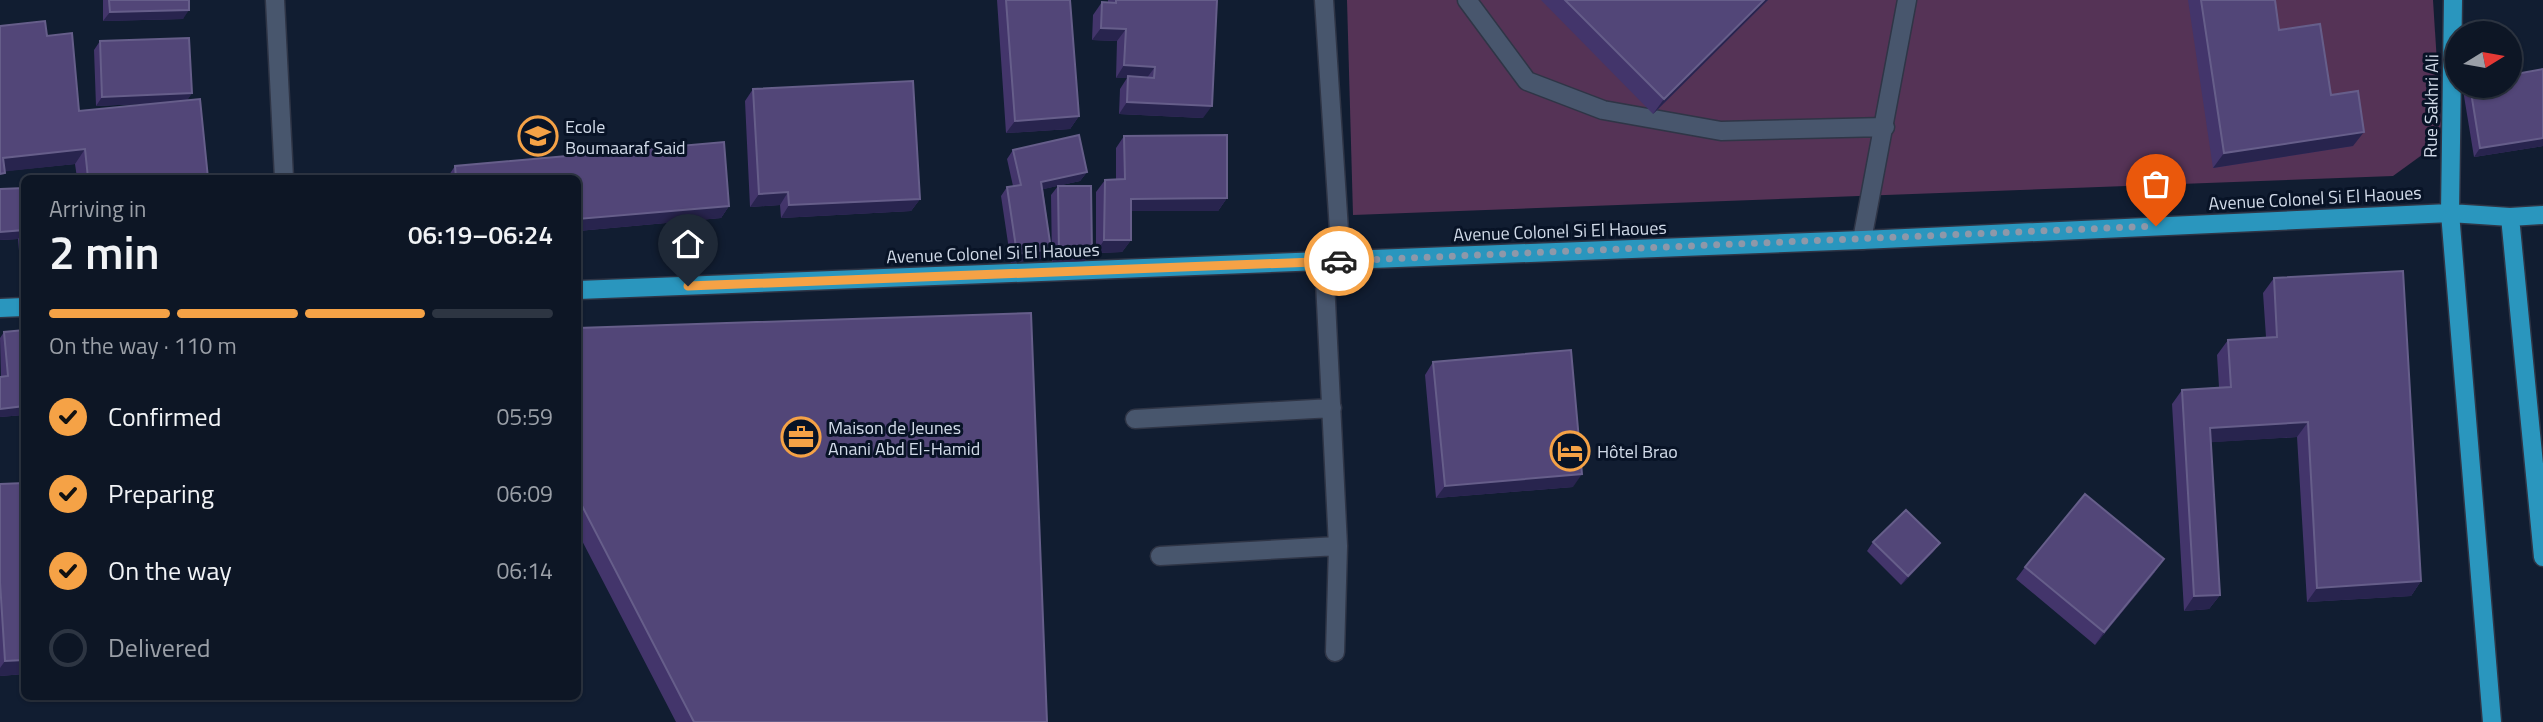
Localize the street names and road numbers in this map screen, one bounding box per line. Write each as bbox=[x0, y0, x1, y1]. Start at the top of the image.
street label: Rue Sakhri Ali bbox=[2417, 54, 2445, 158]
street label: Avenue Colonel Si El Haoues bbox=[2208, 179, 2422, 217]
street label: Avenue Colonel Si El Haoues bbox=[1453, 214, 1667, 248]
street label: Avenue Colonel Si El Haoues bbox=[886, 236, 1100, 270]

